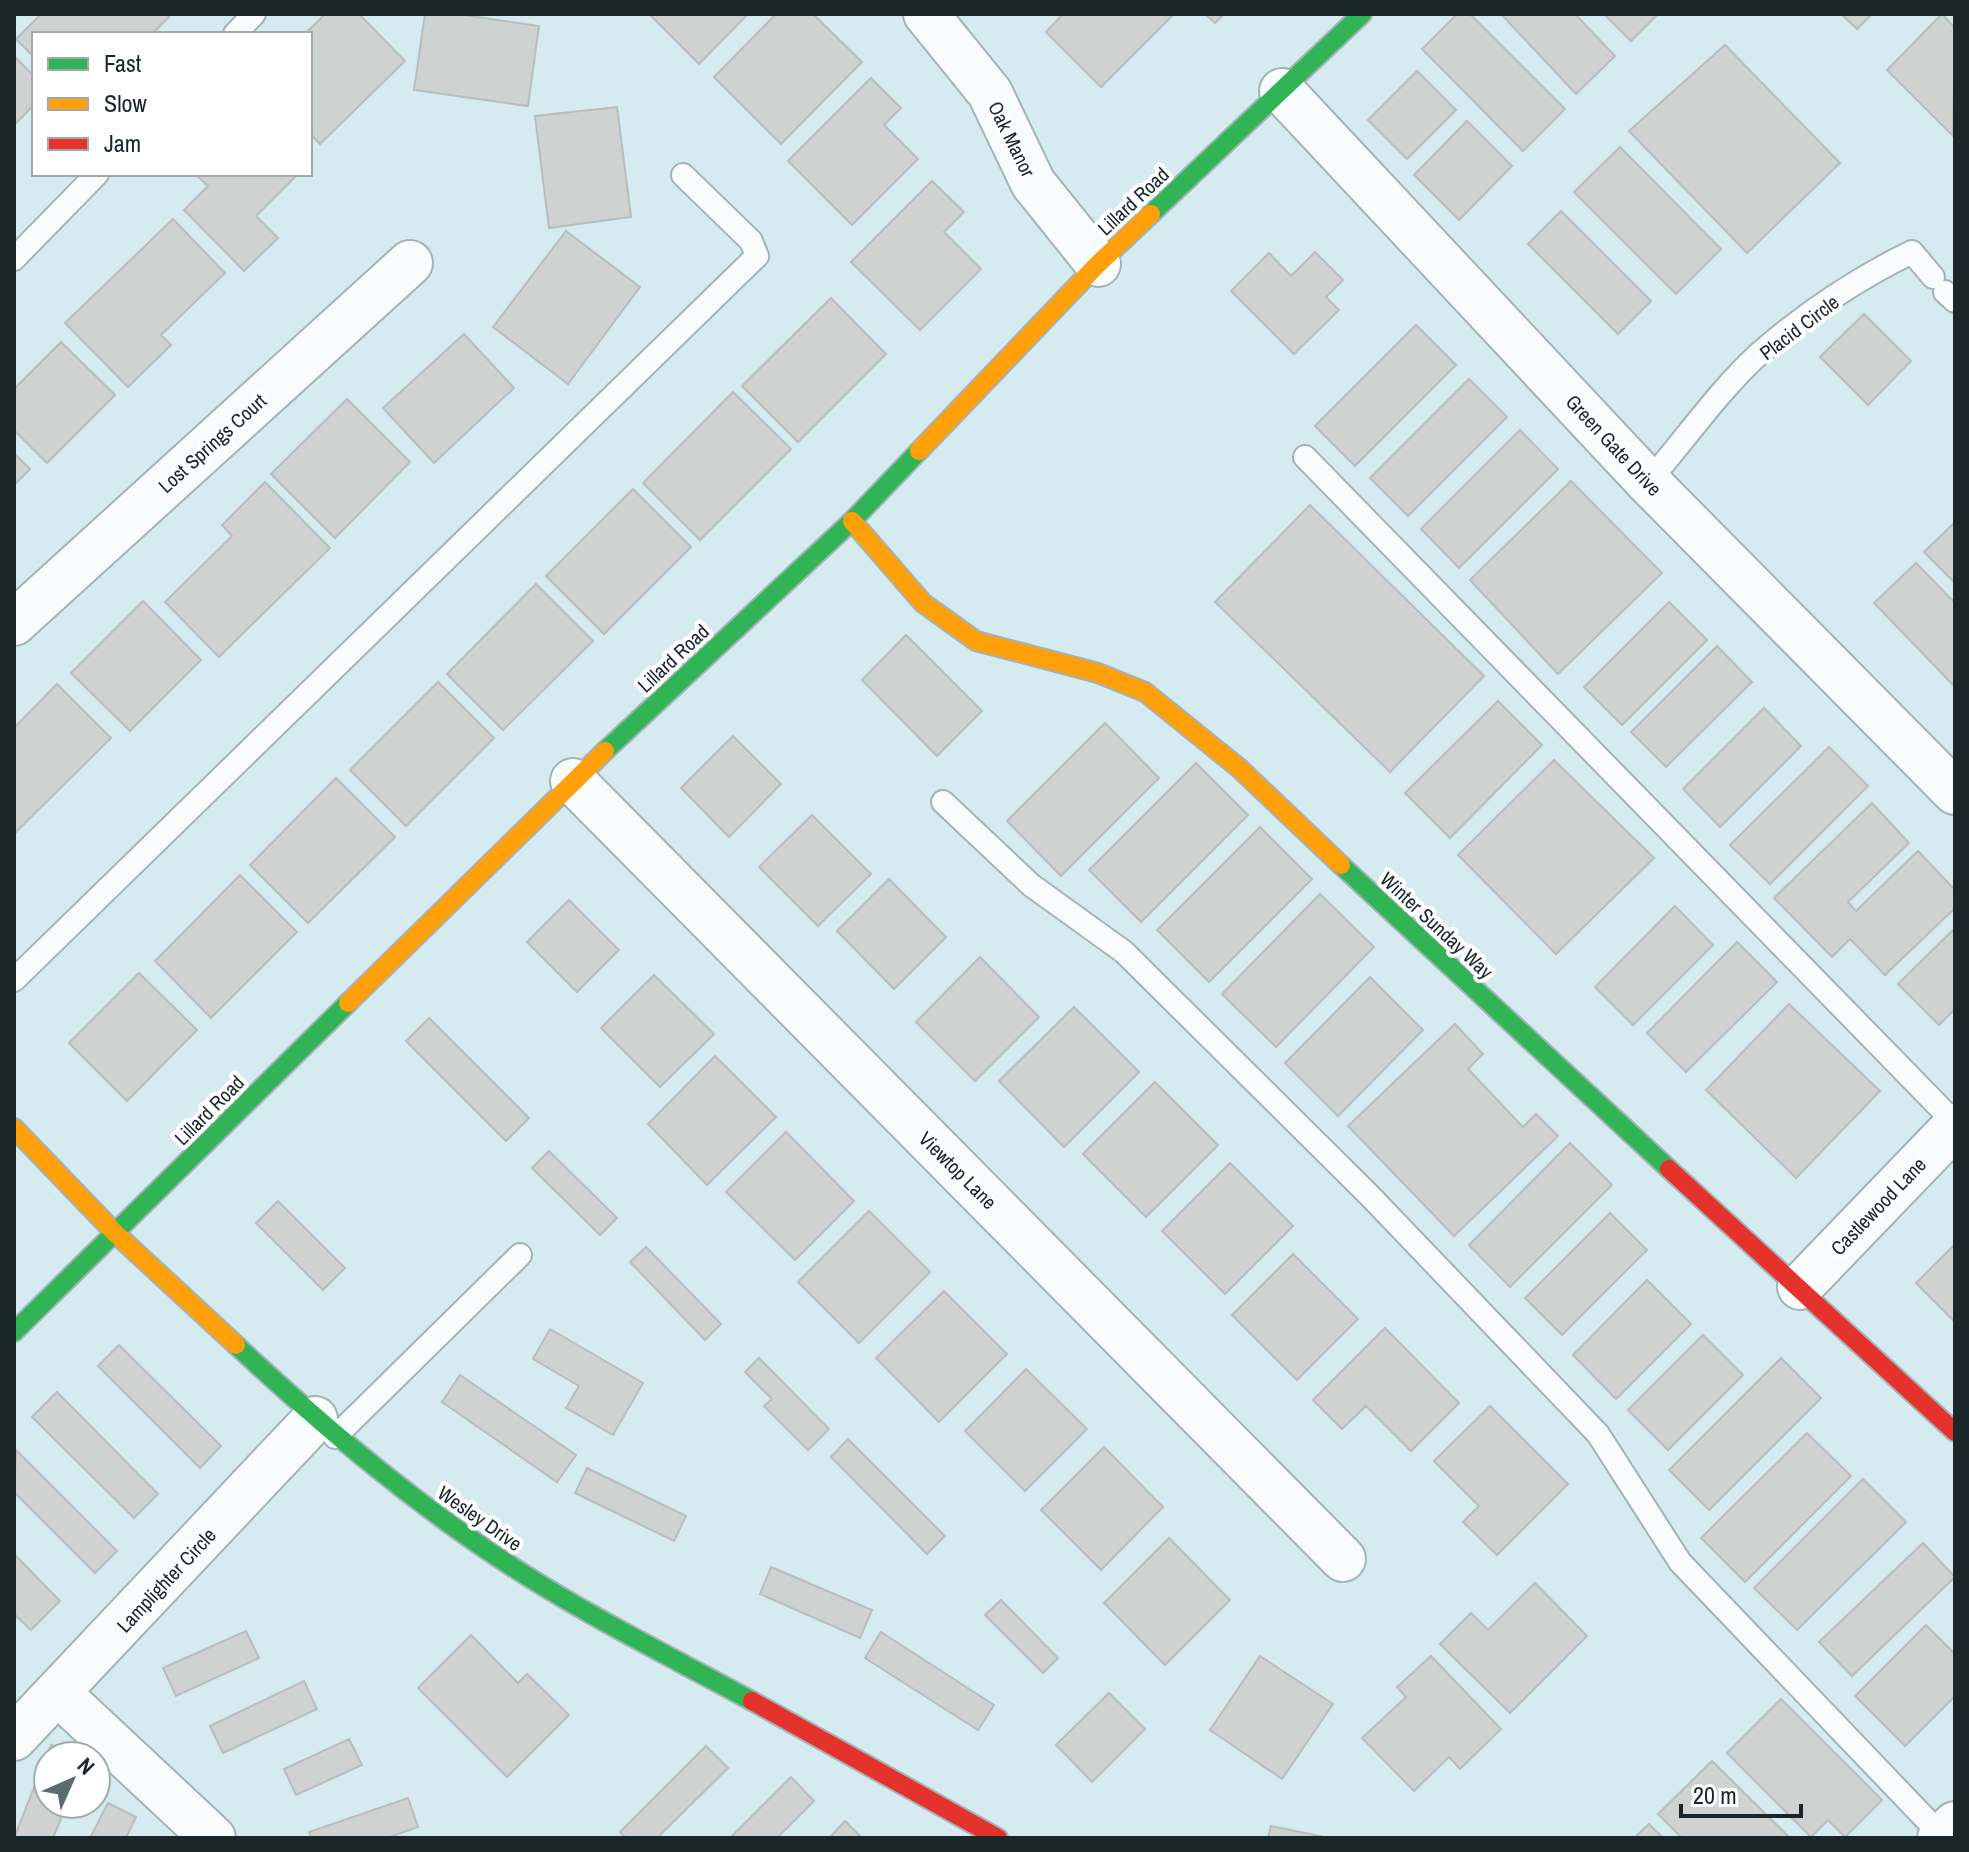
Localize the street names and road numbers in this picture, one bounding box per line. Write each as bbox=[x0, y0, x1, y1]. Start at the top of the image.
street label: Oak Manor bbox=[982, 97, 1042, 182]
street label: Lillard Road bbox=[1091, 161, 1175, 241]
street label: Placid Circle bbox=[1754, 288, 1844, 366]
street label: Lost Springs Court bbox=[152, 387, 272, 499]
street label: Green Gate Drive bbox=[1560, 388, 1668, 502]
street label: Lillard Road bbox=[631, 618, 715, 698]
street label: Winter Sunday Way bbox=[1375, 866, 1500, 985]
street label: Lillard Road bbox=[168, 1069, 250, 1151]
street label: Viewtop Lane bbox=[913, 1125, 1003, 1215]
street label: Castlewood Lane bbox=[1824, 1151, 1932, 1261]
street label: Wesley Drive bbox=[432, 1479, 528, 1557]
street label: Lamplighter Circle bbox=[110, 1522, 222, 1638]

